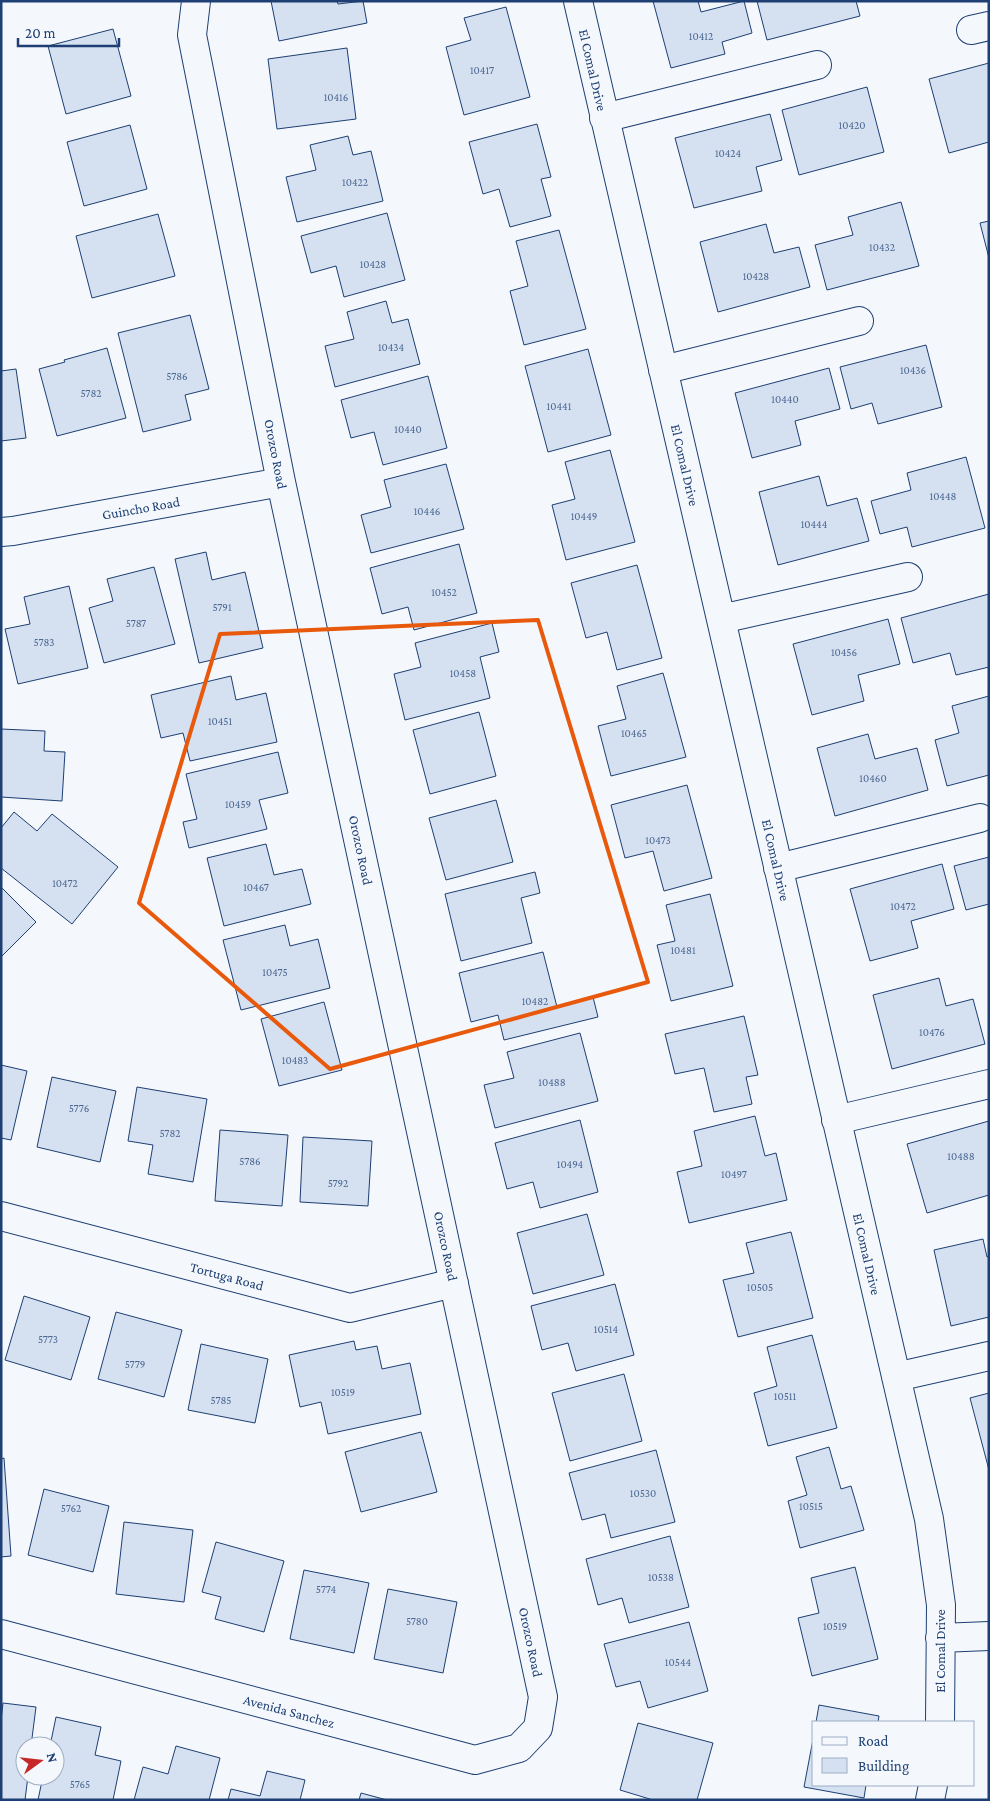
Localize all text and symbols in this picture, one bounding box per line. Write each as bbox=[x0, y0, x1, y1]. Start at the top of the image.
scale bar bbox=[18, 15, 119, 47]
text: 20 m bbox=[25, 25, 56, 41]
street label: El Comal Drive bbox=[576, 28, 610, 112]
house number: 10412 bbox=[689, 30, 713, 42]
house number: 10417 bbox=[470, 64, 494, 76]
house number: 10416 bbox=[324, 91, 348, 103]
house number: 10420 bbox=[839, 119, 865, 131]
house number: 10424 bbox=[715, 147, 742, 159]
house number: 10422 bbox=[342, 176, 368, 188]
house number: 10432 bbox=[869, 241, 895, 253]
house number: 10428 bbox=[360, 258, 386, 270]
house number: 10428 bbox=[743, 270, 769, 282]
house number: 10434 bbox=[378, 341, 404, 353]
house number: 10436 bbox=[900, 364, 926, 376]
house number: 5786 bbox=[166, 370, 188, 382]
house number: 5782 bbox=[81, 387, 102, 399]
house number: 10440 bbox=[771, 393, 799, 405]
house number: 10441 bbox=[547, 400, 572, 412]
street label: Orozco Road bbox=[261, 418, 291, 491]
house number: 10440 bbox=[394, 423, 422, 435]
street label: El Comal Drive bbox=[668, 423, 702, 507]
house number: 10448 bbox=[929, 490, 957, 502]
street label: Guincho Road bbox=[101, 493, 182, 523]
house number: 10446 bbox=[414, 505, 440, 517]
house number: 10449 bbox=[571, 510, 597, 522]
house number: 10444 bbox=[801, 518, 828, 530]
house number: 10452 bbox=[431, 586, 457, 598]
house number: 5791 bbox=[212, 601, 232, 613]
house number: 5787 bbox=[126, 617, 146, 629]
house number: 5783 bbox=[34, 636, 54, 648]
house number: 10456 bbox=[831, 646, 857, 658]
house number: 10458 bbox=[450, 667, 476, 679]
house number: 10451 bbox=[208, 715, 232, 727]
house number: 10465 bbox=[621, 727, 647, 739]
house number: 10460 bbox=[859, 772, 887, 784]
house number: 10459 bbox=[225, 798, 251, 810]
street label: Orozco Road bbox=[346, 814, 376, 887]
street label: El Comal Drive bbox=[759, 818, 793, 902]
house number: 10473 bbox=[645, 834, 671, 846]
house number: 10472 bbox=[52, 877, 78, 889]
house number: 10467 bbox=[243, 881, 269, 893]
house number: 10472 bbox=[890, 900, 916, 912]
house number: 10481 bbox=[670, 944, 696, 956]
house number: 10475 bbox=[262, 966, 288, 978]
house number: 10482 bbox=[522, 995, 548, 1007]
house number: 10476 bbox=[919, 1026, 945, 1038]
house number: 10483 bbox=[282, 1054, 308, 1066]
house number: 10488 bbox=[538, 1076, 566, 1088]
house number: 5776 bbox=[69, 1102, 89, 1114]
house number: 5782 bbox=[160, 1127, 181, 1139]
house number: 10488 bbox=[947, 1150, 975, 1162]
house number: 5786 bbox=[239, 1155, 261, 1167]
house number: 10494 bbox=[557, 1158, 584, 1170]
house number: 10497 bbox=[721, 1168, 747, 1180]
house number: 5792 bbox=[328, 1177, 348, 1189]
street label: Orozco Road bbox=[431, 1210, 461, 1283]
street label: El Comal Drive bbox=[850, 1212, 884, 1296]
street label: Tortuga Road bbox=[189, 1259, 266, 1294]
house number: 10505 bbox=[747, 1281, 773, 1293]
house number: 10514 bbox=[594, 1323, 619, 1335]
house number: 5773 bbox=[38, 1333, 58, 1345]
house number: 5779 bbox=[125, 1358, 145, 1370]
house number: 10519 bbox=[331, 1386, 355, 1398]
house number: 10511 bbox=[774, 1390, 797, 1402]
house number: 5785 bbox=[211, 1394, 231, 1406]
house number: 10530 bbox=[630, 1487, 656, 1499]
house number: 10515 bbox=[799, 1500, 823, 1512]
house number: 5762 bbox=[61, 1502, 81, 1514]
house number: 10538 bbox=[648, 1571, 674, 1583]
house number: 5774 bbox=[316, 1583, 337, 1595]
street label: Orozco Road bbox=[516, 1606, 546, 1679]
street label: El Comal Drive bbox=[932, 1609, 948, 1693]
house number: 5780 bbox=[406, 1615, 428, 1627]
house number: 10519 bbox=[823, 1620, 847, 1632]
house number: 10544 bbox=[665, 1656, 692, 1668]
street label: Avenida Sanchez bbox=[242, 1691, 336, 1731]
legend bbox=[812, 1721, 975, 1786]
text: Road bbox=[858, 1733, 889, 1749]
north arrow bbox=[15, 1736, 65, 1786]
text: N bbox=[44, 1751, 62, 1765]
text: Building bbox=[858, 1758, 909, 1775]
house number: 5765 bbox=[70, 1778, 90, 1790]

